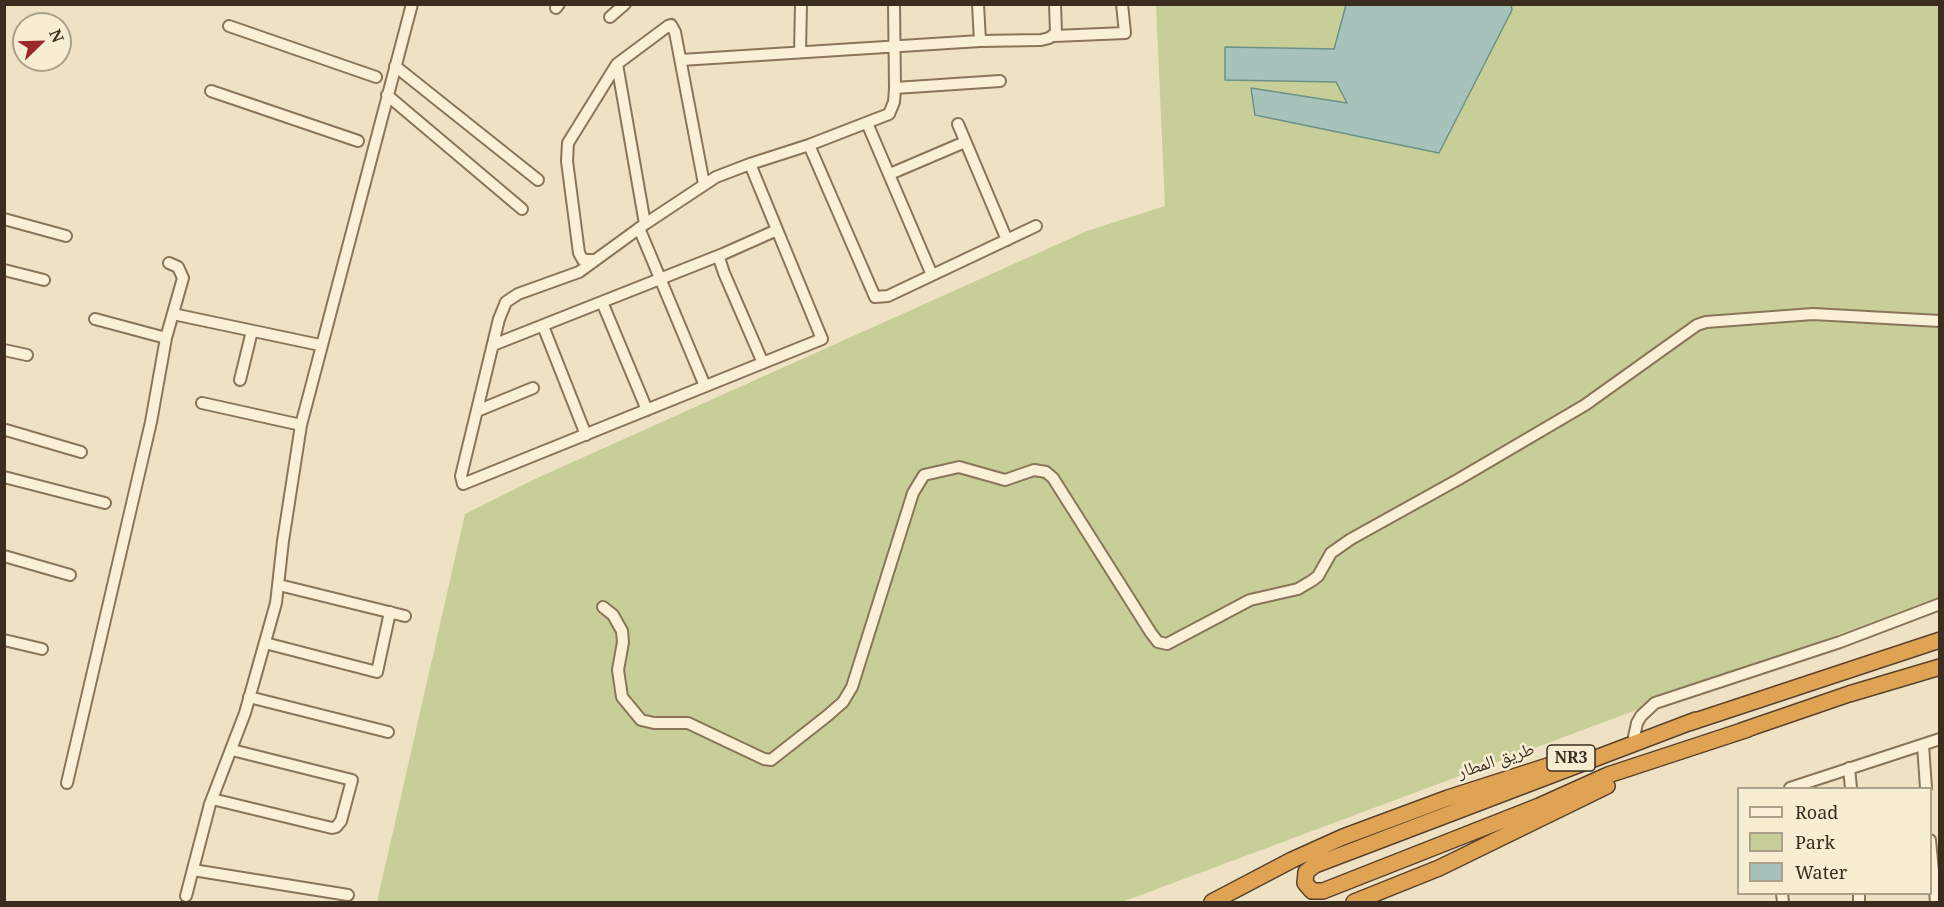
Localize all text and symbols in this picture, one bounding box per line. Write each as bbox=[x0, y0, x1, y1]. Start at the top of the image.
north arrow bbox=[12, 12, 72, 72]
text: N bbox=[44, 26, 69, 46]
street label: طريق المطار bbox=[1455, 738, 1537, 784]
road number: NR3 bbox=[1547, 745, 1595, 771]
legend bbox=[1737, 787, 1932, 895]
text: Road bbox=[1795, 800, 1838, 824]
text: Park bbox=[1795, 830, 1835, 854]
text: Water bbox=[1795, 860, 1847, 884]

